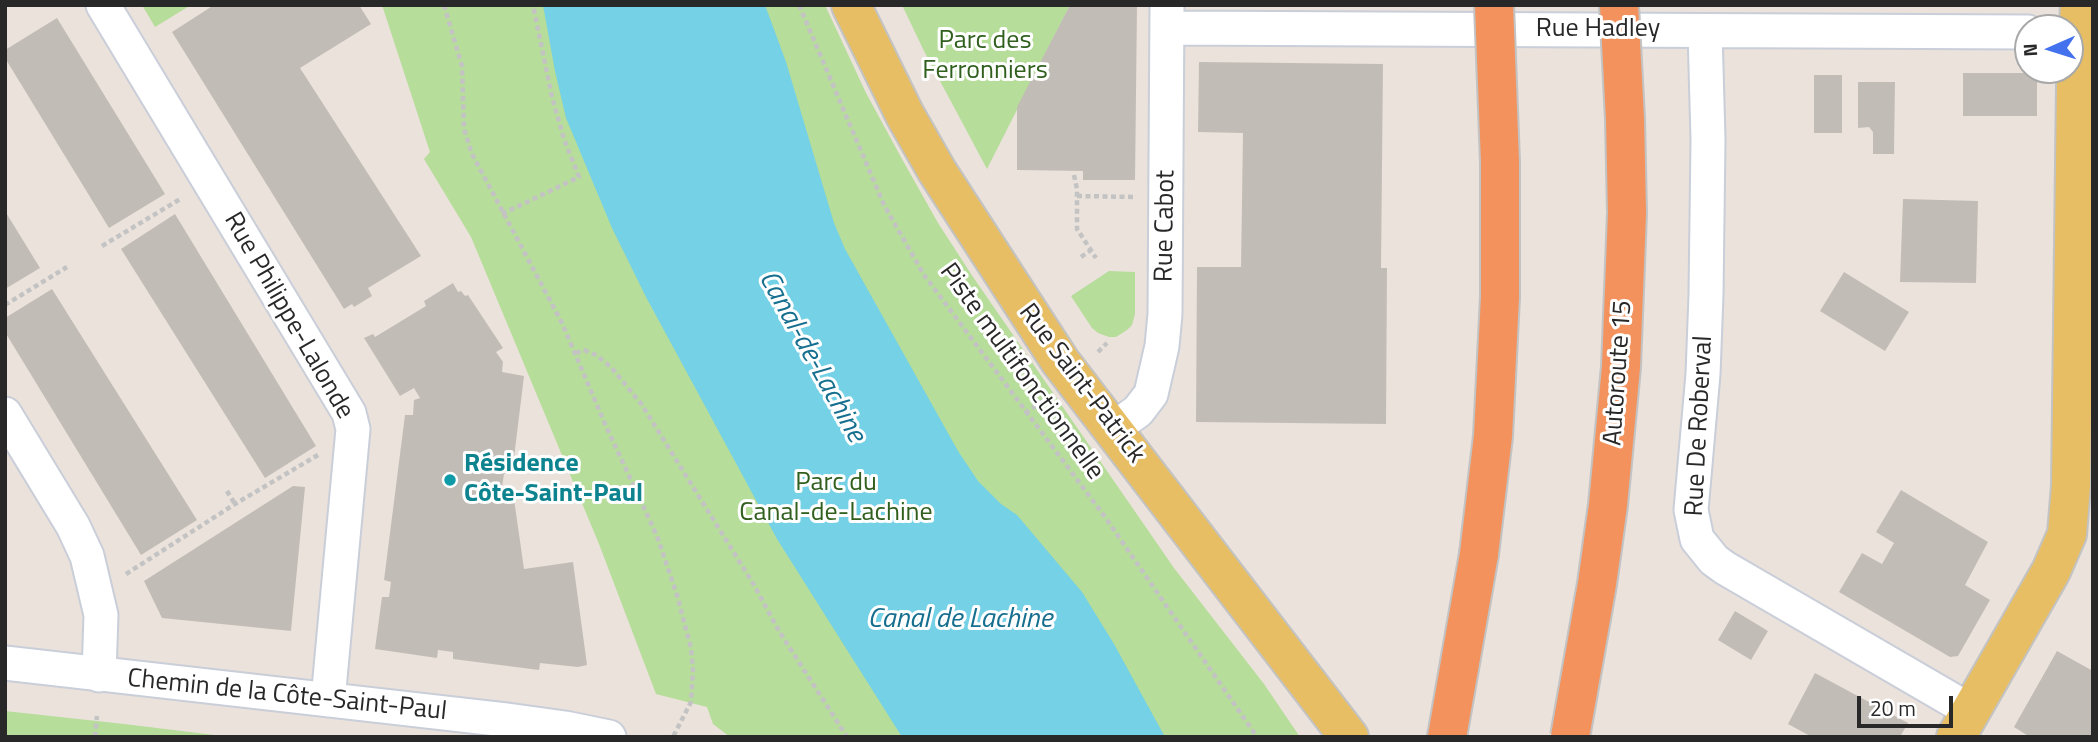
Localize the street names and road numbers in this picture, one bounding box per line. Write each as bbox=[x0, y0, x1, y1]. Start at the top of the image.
street label: Rue Hadley bbox=[1536, 14, 1660, 46]
street label: Rue Cabot bbox=[1149, 170, 1183, 282]
street label: Rue Philippe-Lalonde bbox=[216, 207, 360, 425]
street label: Piste multifonctionnelle bbox=[932, 258, 1110, 486]
street label: Rue Saint-Patrick bbox=[1011, 298, 1151, 470]
street label: Autoroute 15 bbox=[1598, 299, 1640, 447]
street label: Rue De Roberval bbox=[1680, 335, 1720, 517]
street label: Chemin de la Côte-Saint-Paul bbox=[126, 664, 448, 728]

